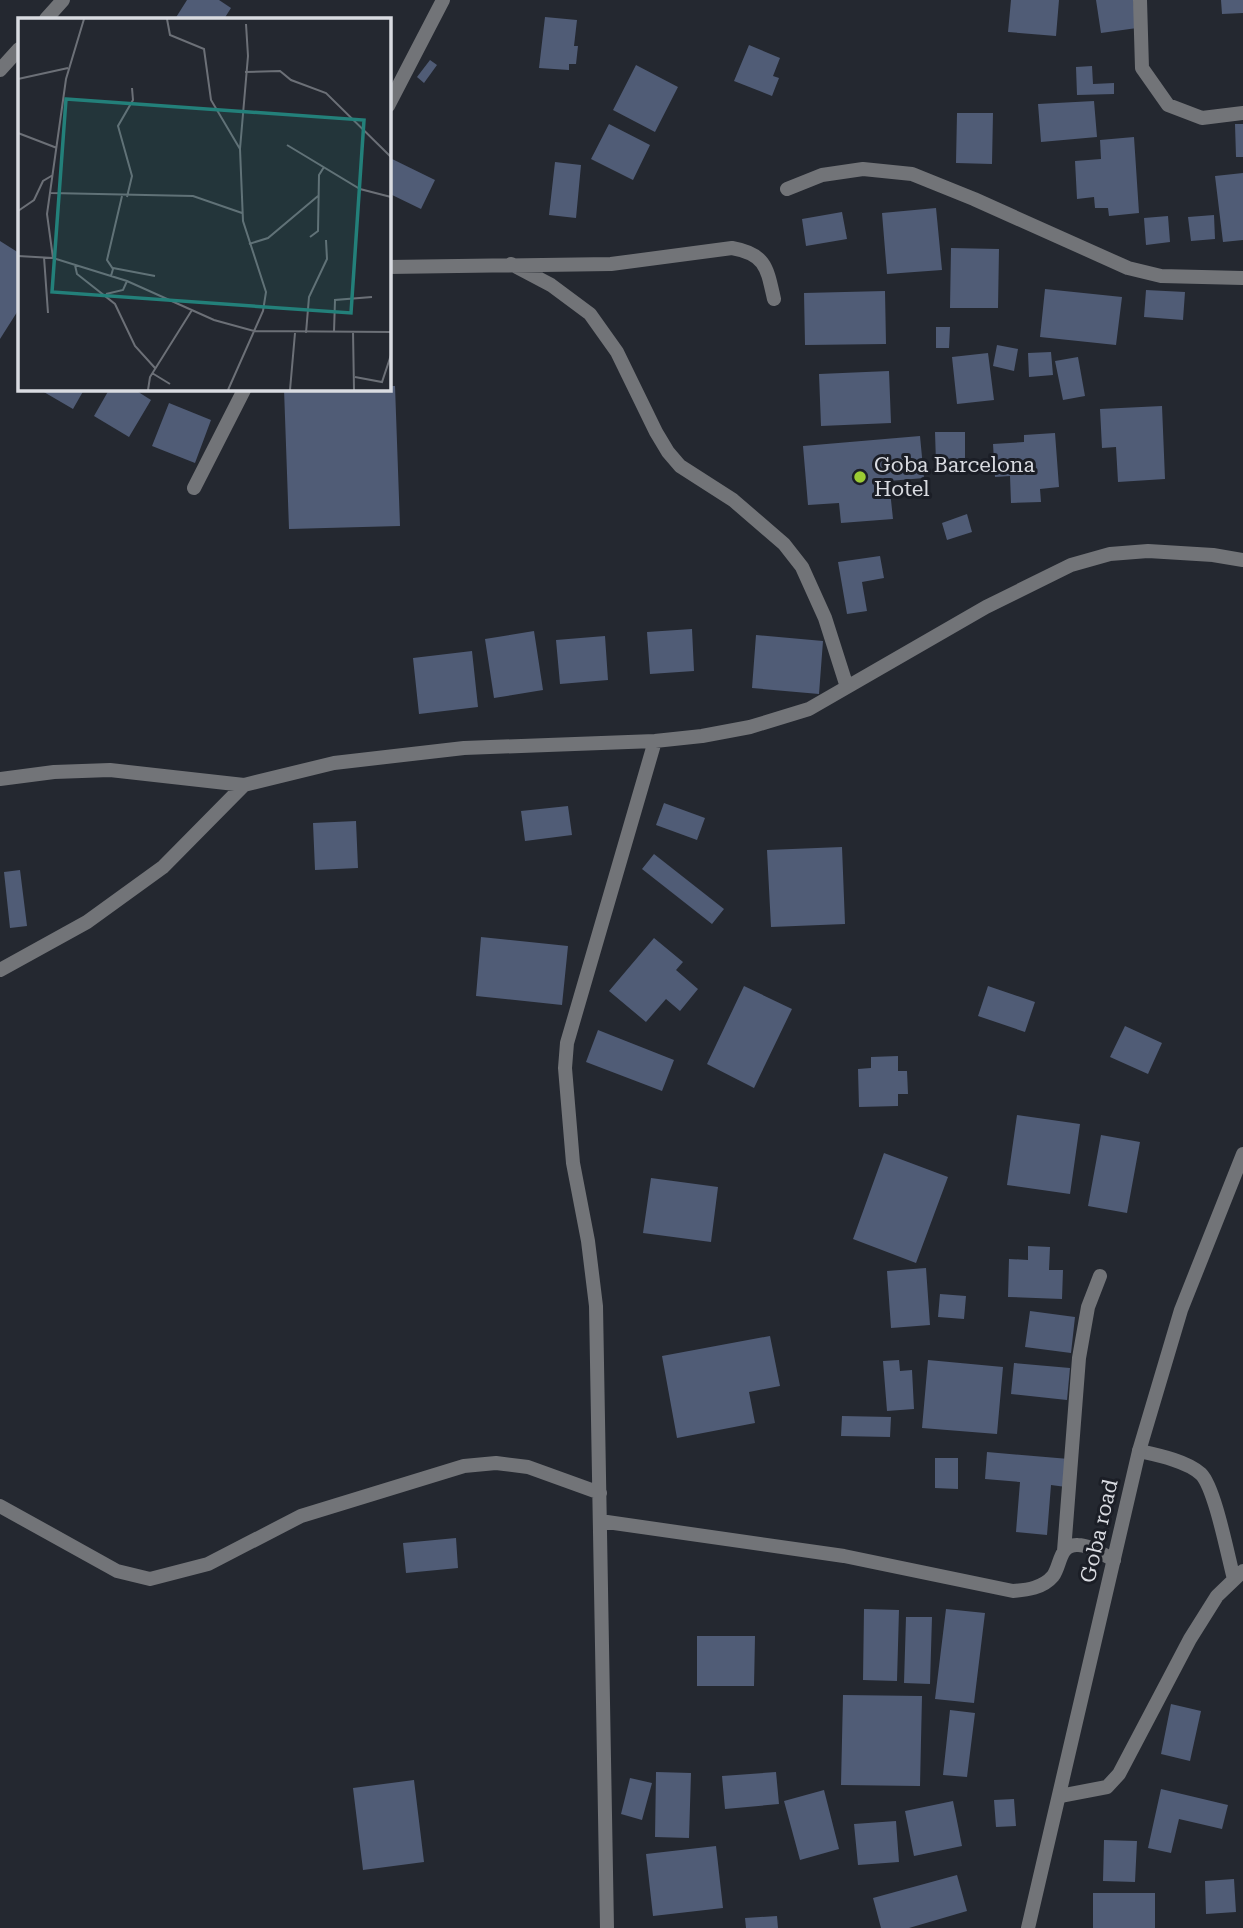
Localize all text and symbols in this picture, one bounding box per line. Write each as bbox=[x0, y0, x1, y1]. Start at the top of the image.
inset map bbox=[18, 18, 390, 390]
place label: Goba Barcelona Hotel bbox=[874, 453, 1035, 501]
marker: Goba Barcelona Hotel bbox=[852, 469, 868, 485]
street label: Goba road bbox=[1075, 1476, 1123, 1585]

